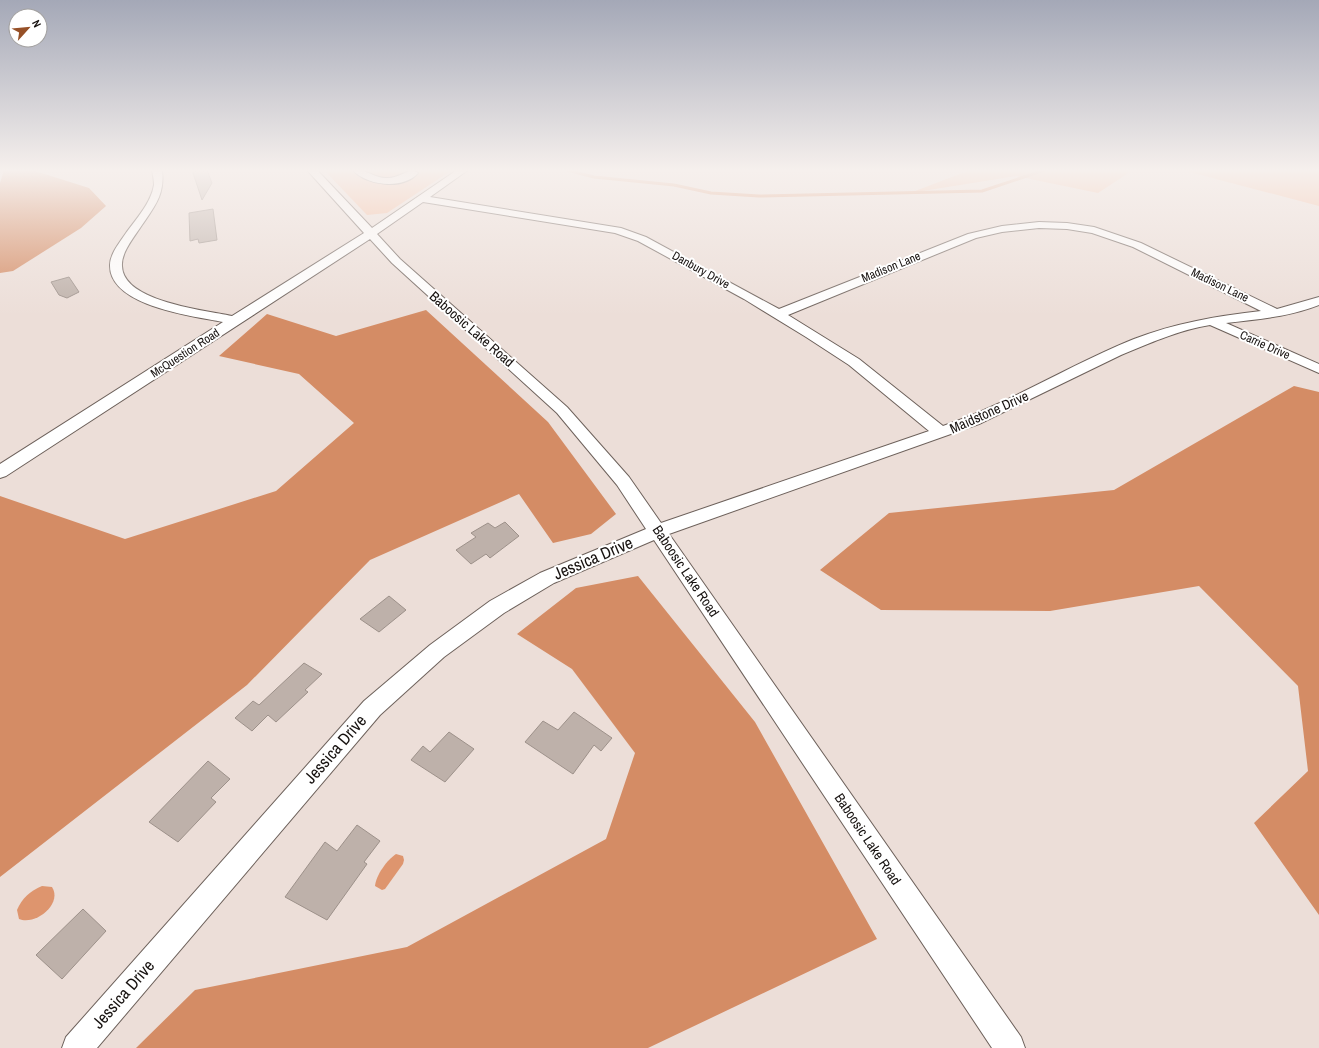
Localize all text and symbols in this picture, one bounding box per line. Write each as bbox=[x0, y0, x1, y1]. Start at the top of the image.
north arrow bbox=[8, 8, 48, 48]
text: N bbox=[29, 17, 45, 30]
street label: Danbury Drive bbox=[669, 248, 733, 292]
street label: Madison Lane bbox=[859, 248, 923, 286]
street label: Madison Lane bbox=[1188, 264, 1252, 306]
street label: Baboosic Lake Road bbox=[426, 287, 518, 371]
street label: McQuestion Road bbox=[147, 325, 223, 381]
street label: Carrie Drive bbox=[1237, 327, 1293, 363]
street label: Maidstone Drive bbox=[947, 387, 1031, 437]
street label: Baboosic Lake Road bbox=[649, 522, 723, 620]
street label: Jessica Drive bbox=[549, 530, 636, 585]
street label: Jessica Drive bbox=[298, 709, 371, 788]
street label: Baboosic Lake Road bbox=[831, 790, 905, 888]
street label: Jessica Drive bbox=[86, 954, 159, 1033]

